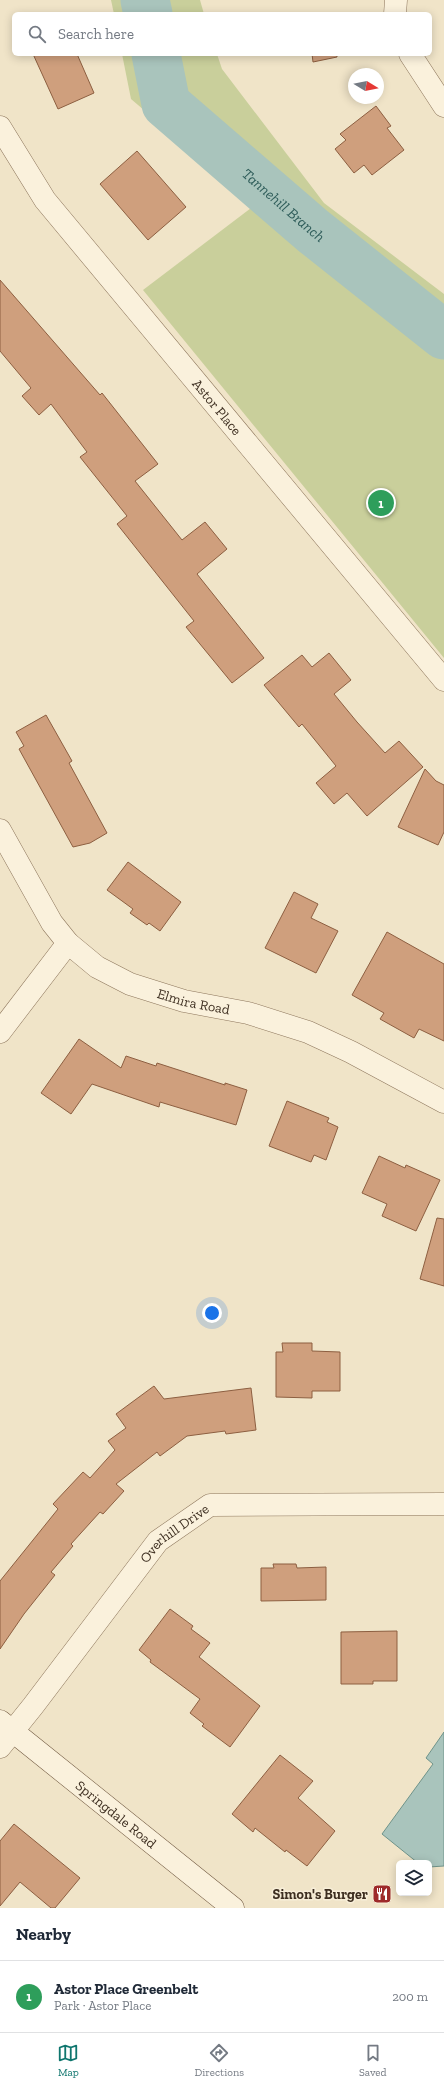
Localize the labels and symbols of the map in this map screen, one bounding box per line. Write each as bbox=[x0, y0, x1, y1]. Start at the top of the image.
north arrow bbox=[348, 68, 384, 104]
water label: Tannehill Branch bbox=[238, 165, 329, 246]
street label: Astor Place bbox=[188, 376, 245, 439]
pin: 1 bbox=[368, 488, 394, 518]
street label: Elmira Road bbox=[155, 985, 231, 1018]
your location bbox=[202, 1303, 222, 1323]
street label: Overhill Drive bbox=[136, 1500, 213, 1566]
street label: Springdale Road bbox=[72, 1777, 160, 1852]
restaurant icon: Simon's Burger bbox=[371, 1883, 393, 1905]
place label: Simon's Burger bbox=[272, 1886, 368, 1903]

